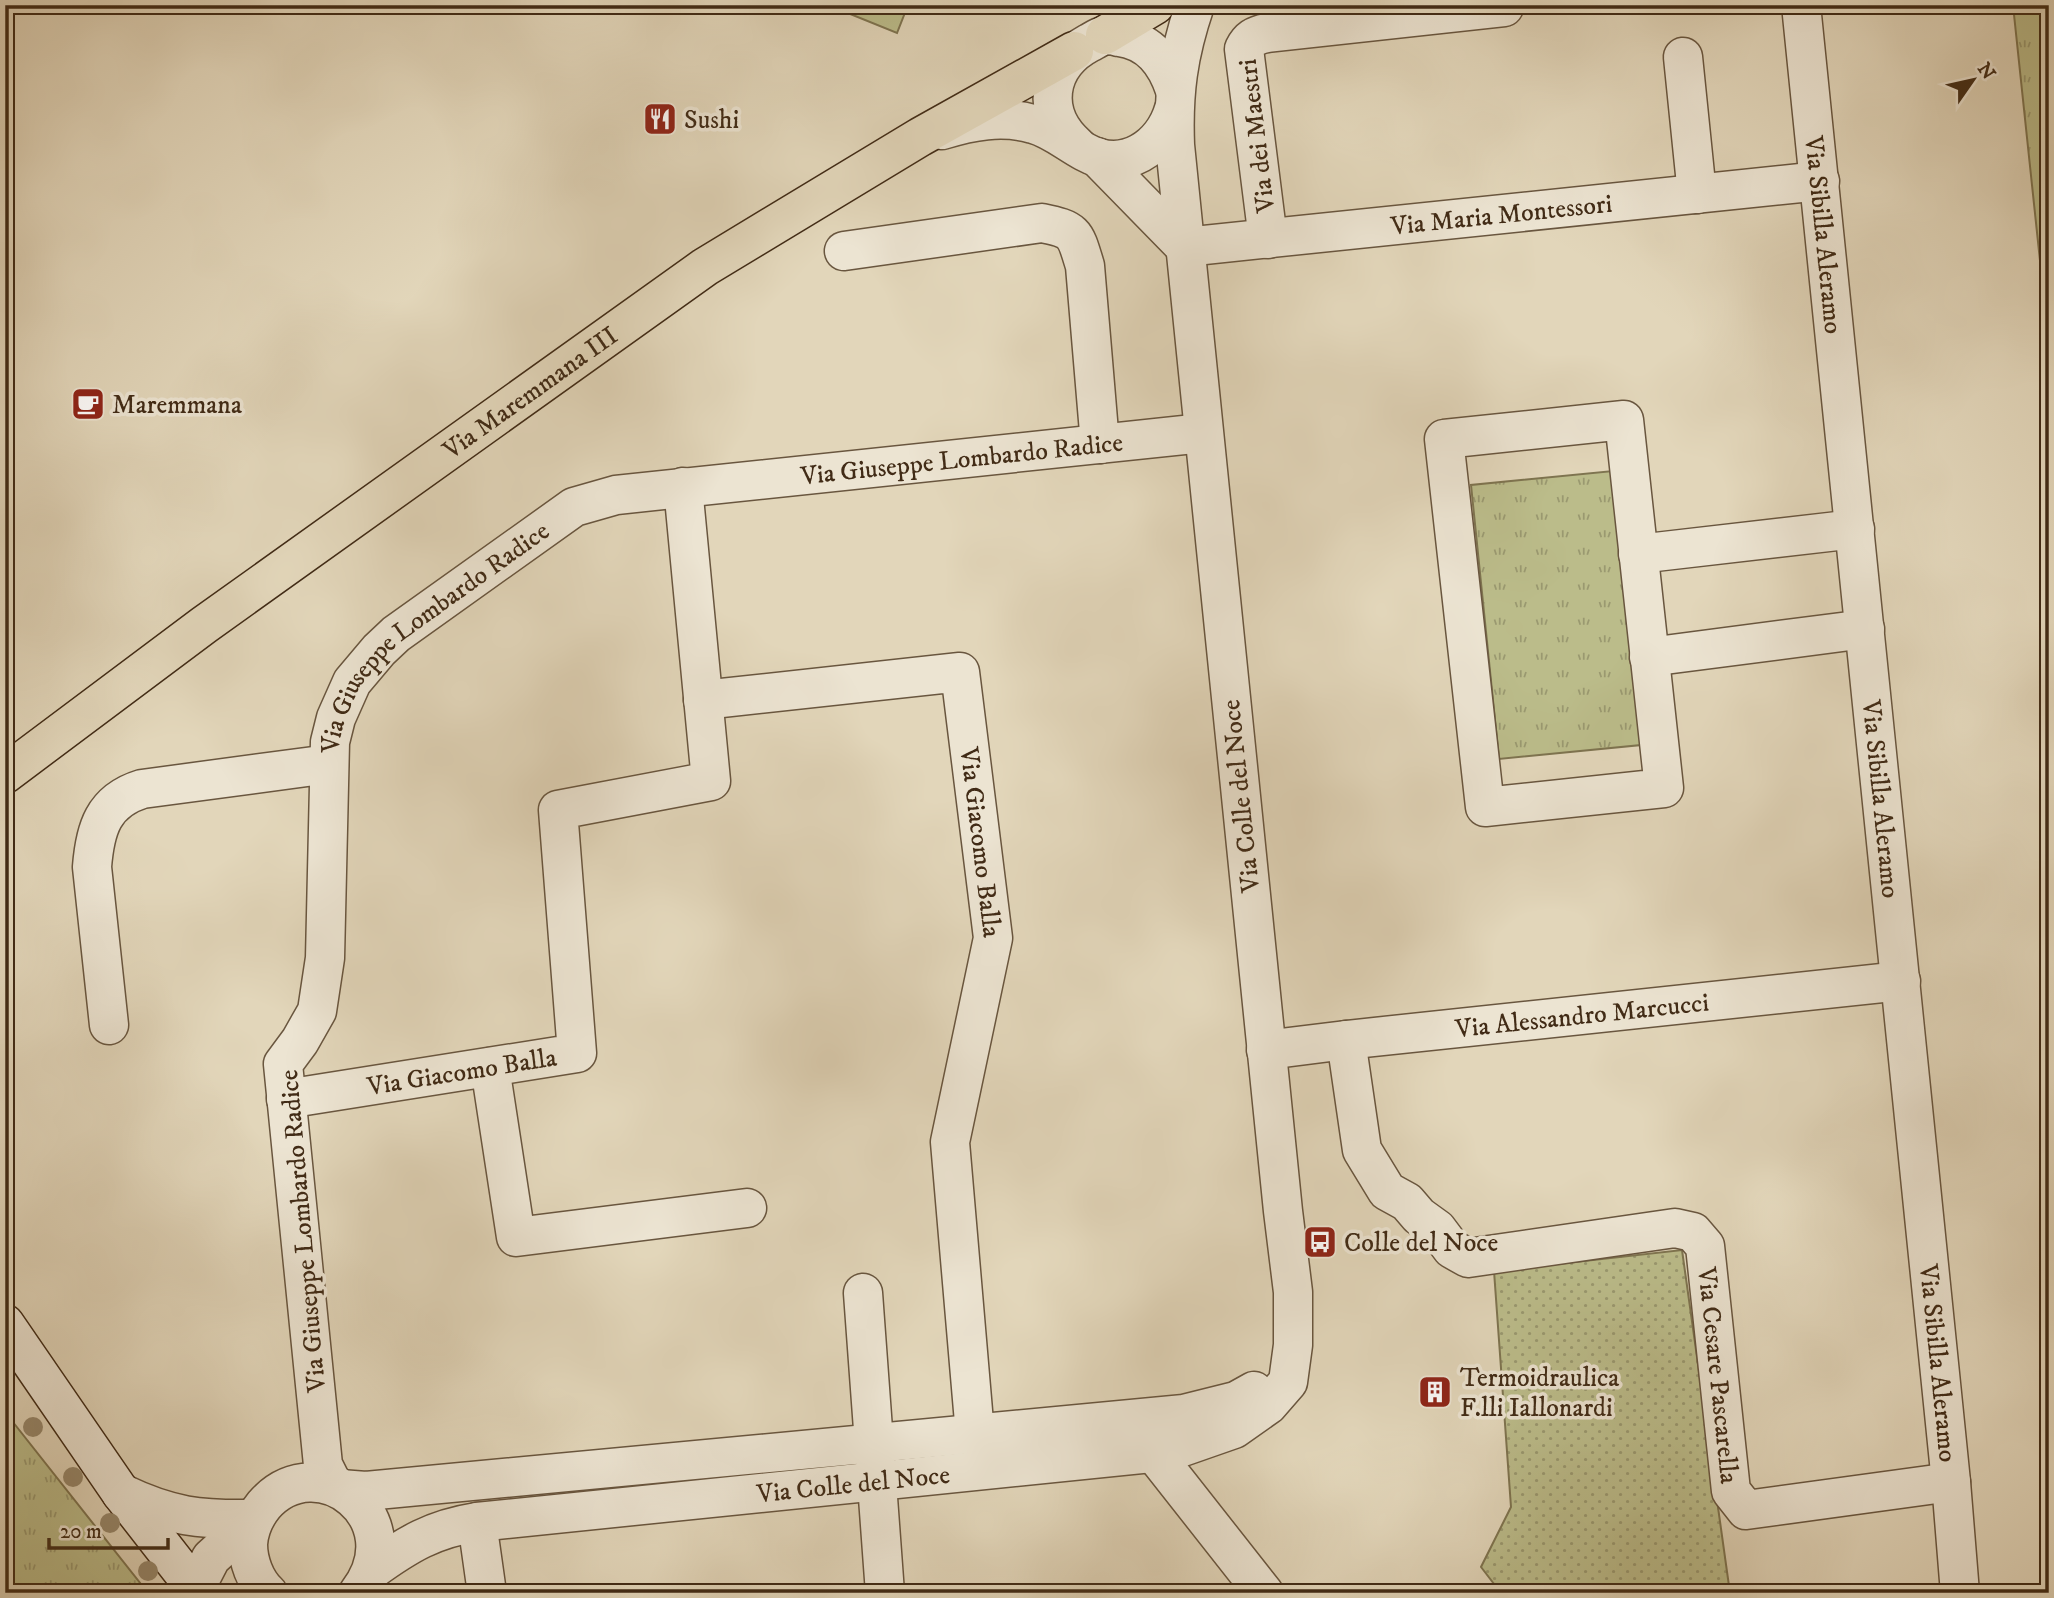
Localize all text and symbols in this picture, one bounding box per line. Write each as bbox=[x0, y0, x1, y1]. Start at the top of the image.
north arrow bbox=[1938, 46, 2008, 116]
street label: Via dei Maestri bbox=[1232, 57, 1283, 216]
text: N bbox=[1972, 58, 2000, 85]
restaurant icon: Sushi bbox=[641, 100, 679, 138]
place label: Sushi bbox=[684, 104, 739, 137]
street label: Via Sibilla Aleramo bbox=[1796, 133, 1849, 336]
street label: Via Maria Montessori bbox=[1388, 188, 1614, 244]
street label: Via Maremmana III bbox=[436, 320, 625, 468]
cafe icon: Maremmana bbox=[69, 385, 107, 423]
place label: Maremmana bbox=[112, 389, 242, 422]
street label: Via Giuseppe Lombardo Radice bbox=[798, 427, 1125, 493]
street label: Via Giuseppe Lombardo Radice bbox=[315, 515, 556, 754]
street label: Via Sibilla Aleramo bbox=[1854, 697, 1907, 900]
street label: Via Colle del Noce bbox=[1215, 698, 1268, 895]
street label: Via Giacomo Balla bbox=[951, 744, 1008, 939]
street label: Via Alessandro Marcucci bbox=[1453, 987, 1711, 1046]
street label: Via Giacomo Balla bbox=[364, 1041, 559, 1104]
street label: Via Giuseppe Lombardo Radice bbox=[273, 1068, 334, 1395]
bus stop icon: Colle del Noce bbox=[1301, 1223, 1339, 1261]
place label: Colle del Noce bbox=[1344, 1227, 1498, 1260]
street label: Via Sibilla Aleramo bbox=[1911, 1262, 1964, 1464]
street label: Via Cesare Pascarella bbox=[1689, 1264, 1745, 1485]
place label: Termoidraulica F.lli Iallonardi bbox=[1460, 1362, 1619, 1425]
building icon: Termoidraulica F.lli Iallonardi bbox=[1416, 1373, 1454, 1411]
street label: Via Colle del Noce bbox=[754, 1459, 952, 1511]
scale bar bbox=[49, 1507, 168, 1551]
text: 20 m bbox=[60, 1519, 102, 1545]

